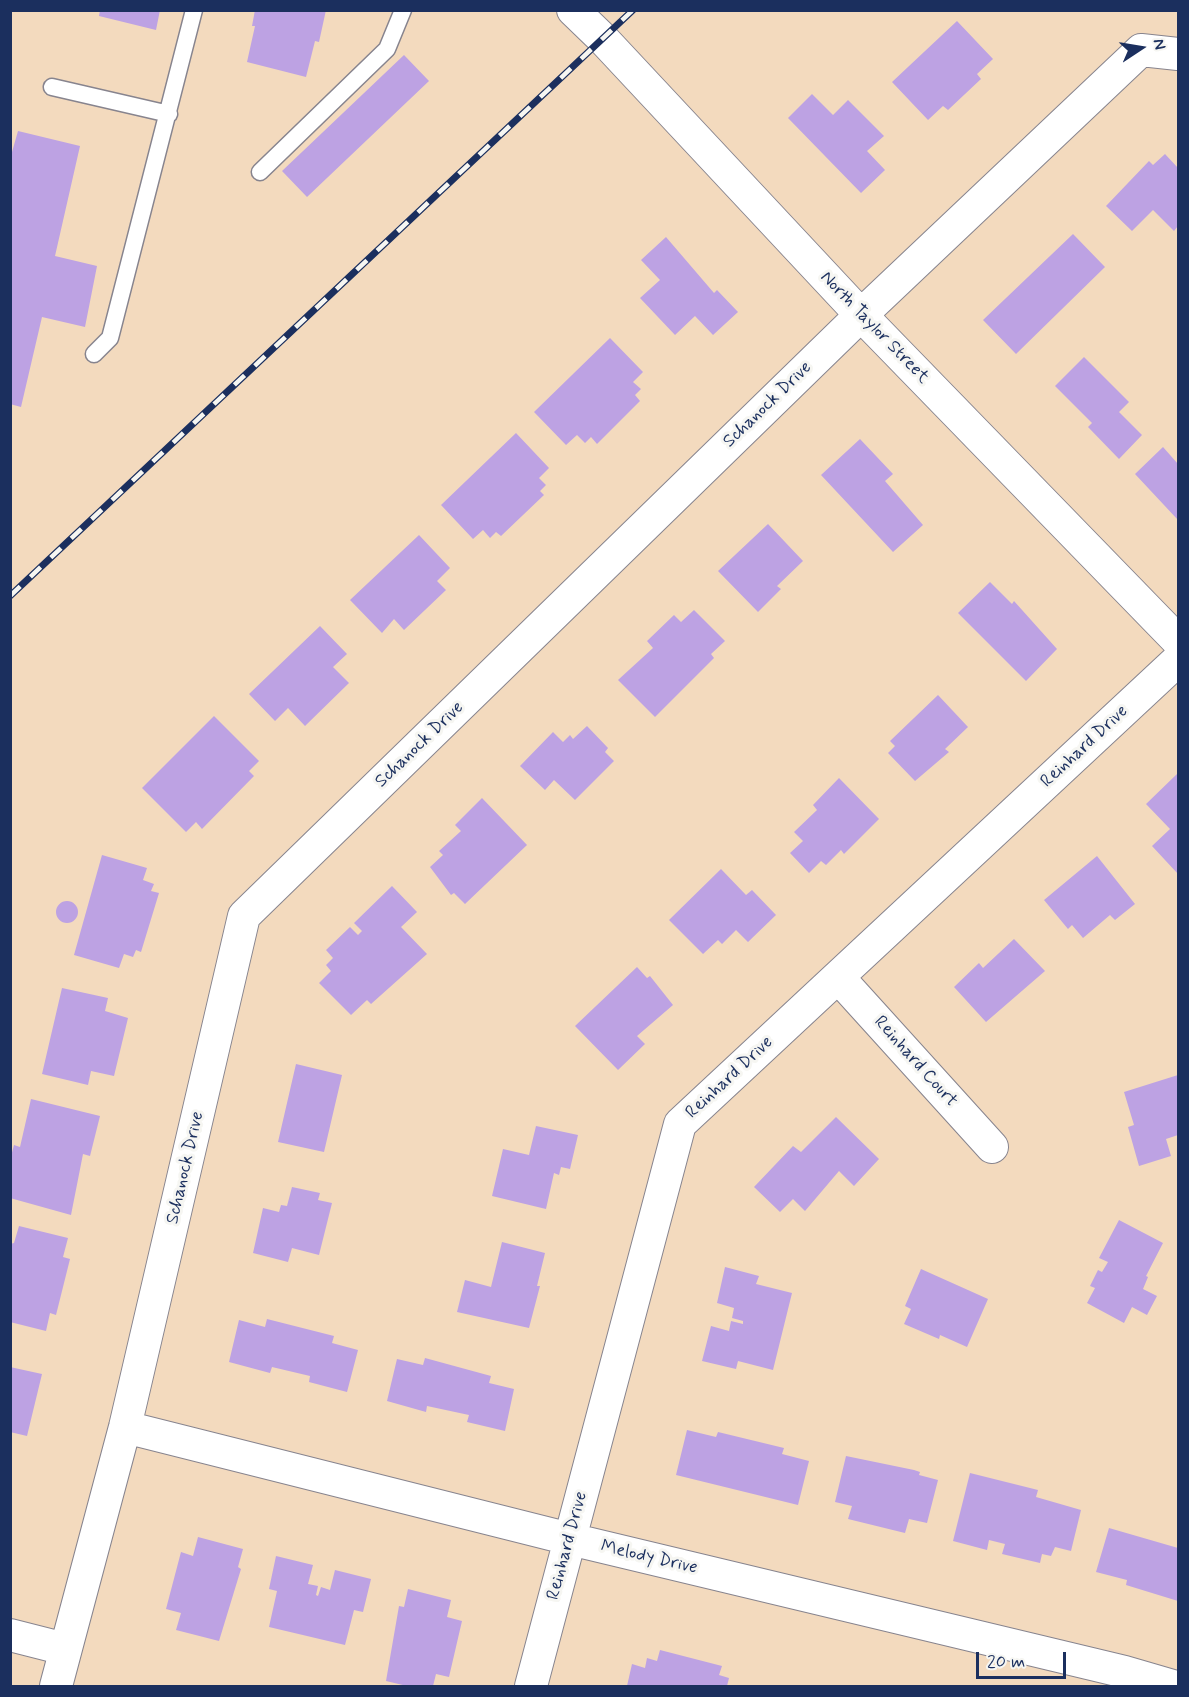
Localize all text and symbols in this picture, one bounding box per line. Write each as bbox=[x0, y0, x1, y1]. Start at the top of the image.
north arrow bbox=[1111, 18, 1171, 78]
text: N bbox=[1148, 37, 1170, 52]
street label: North Taylor Street bbox=[815, 267, 933, 389]
street label: Schanock Drive bbox=[719, 357, 817, 453]
street label: Schanock Drive bbox=[371, 697, 469, 793]
street label: Reinhard Drive bbox=[1037, 701, 1133, 793]
street label: Reinhard Court bbox=[868, 1012, 962, 1112]
street label: Reinhard Drive bbox=[682, 1032, 778, 1124]
street label: Schanock Drive bbox=[163, 1110, 209, 1226]
street label: Reinhard Drive bbox=[543, 1489, 593, 1603]
street label: Melody Drive bbox=[598, 1536, 700, 1580]
scale bar bbox=[979, 1640, 1069, 1678]
text: 20 m bbox=[987, 1650, 1025, 1674]

